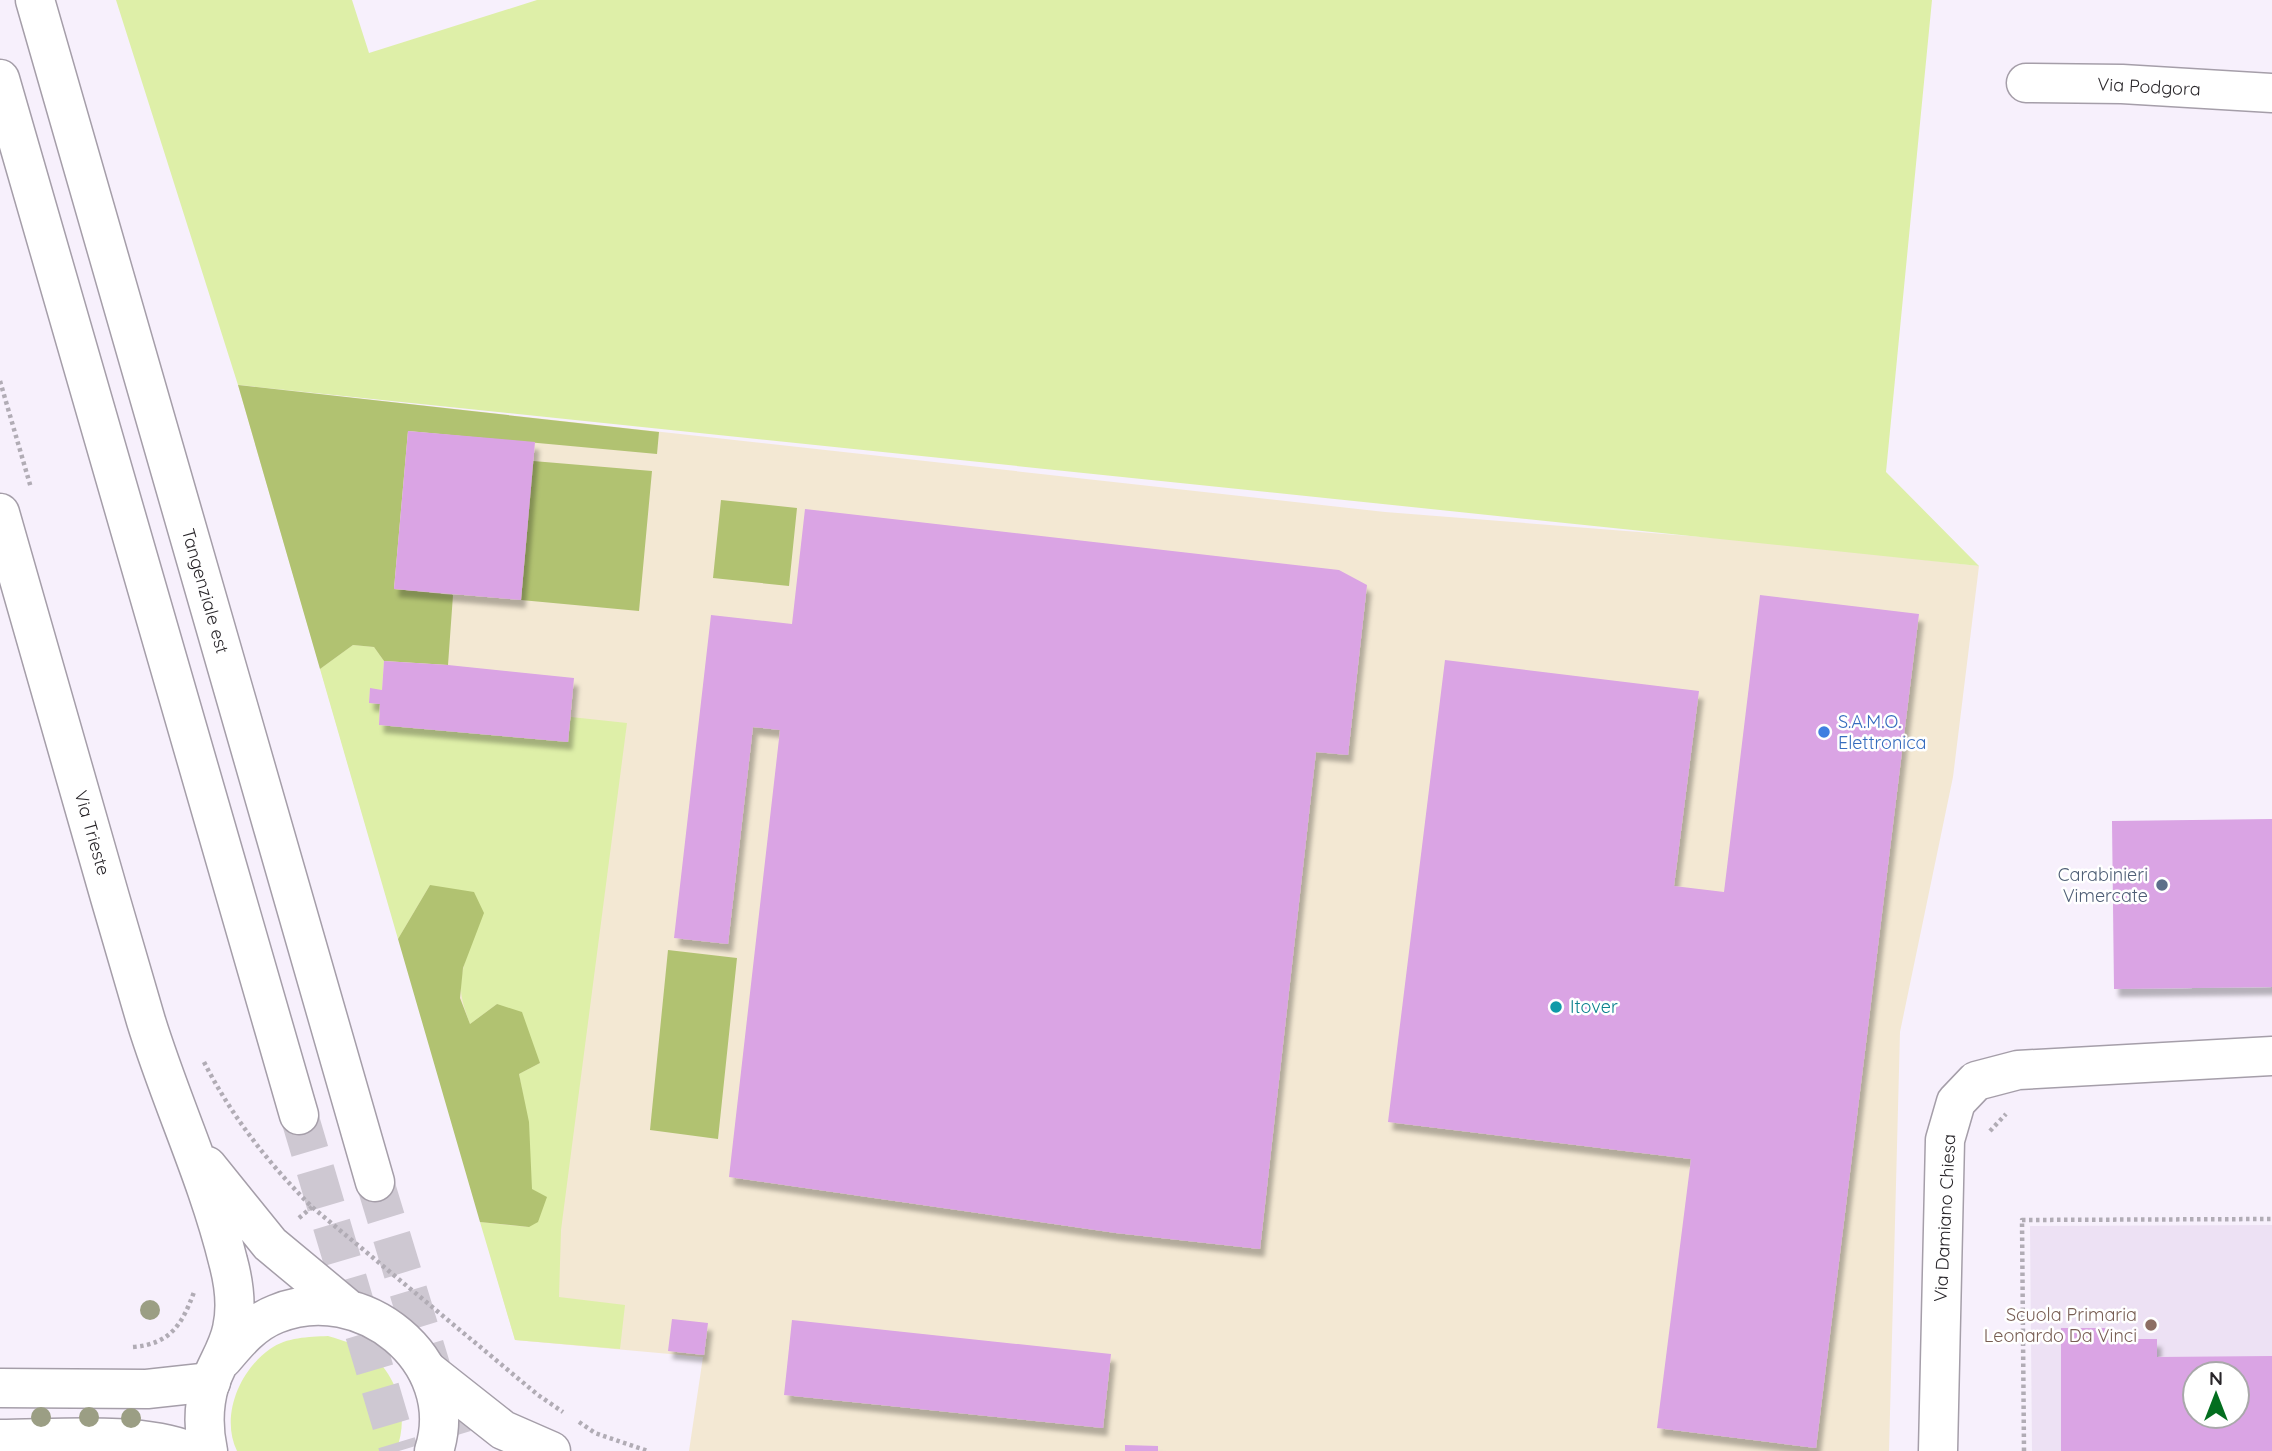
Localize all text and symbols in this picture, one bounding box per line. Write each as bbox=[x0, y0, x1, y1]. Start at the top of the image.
street label: Via Podgora bbox=[2097, 72, 2201, 101]
street label: Tangenziale est bbox=[177, 526, 234, 656]
place label: S.A.M.O. Elettronica bbox=[1838, 710, 1926, 754]
marker: S.A.M.O. Elettronica bbox=[1816, 724, 1832, 740]
street label: Via Trieste bbox=[69, 788, 116, 878]
place label: Carabinieri Vimercate bbox=[2058, 863, 2148, 907]
marker: Carabinieri Vimercate bbox=[2154, 877, 2170, 893]
place label: Itover bbox=[1570, 995, 1618, 1018]
marker: Itover bbox=[1548, 999, 1564, 1015]
street label: Via Damiano Chiesa bbox=[1929, 1133, 1960, 1303]
place label: Scuola Primaria Leonardo Da Vinci bbox=[1984, 1303, 2137, 1347]
marker: Scuola Primaria Leonardo Da Vinci bbox=[2143, 1317, 2159, 1333]
north arrow bbox=[2181, 1360, 2251, 1430]
text: N bbox=[2209, 1366, 2223, 1390]

